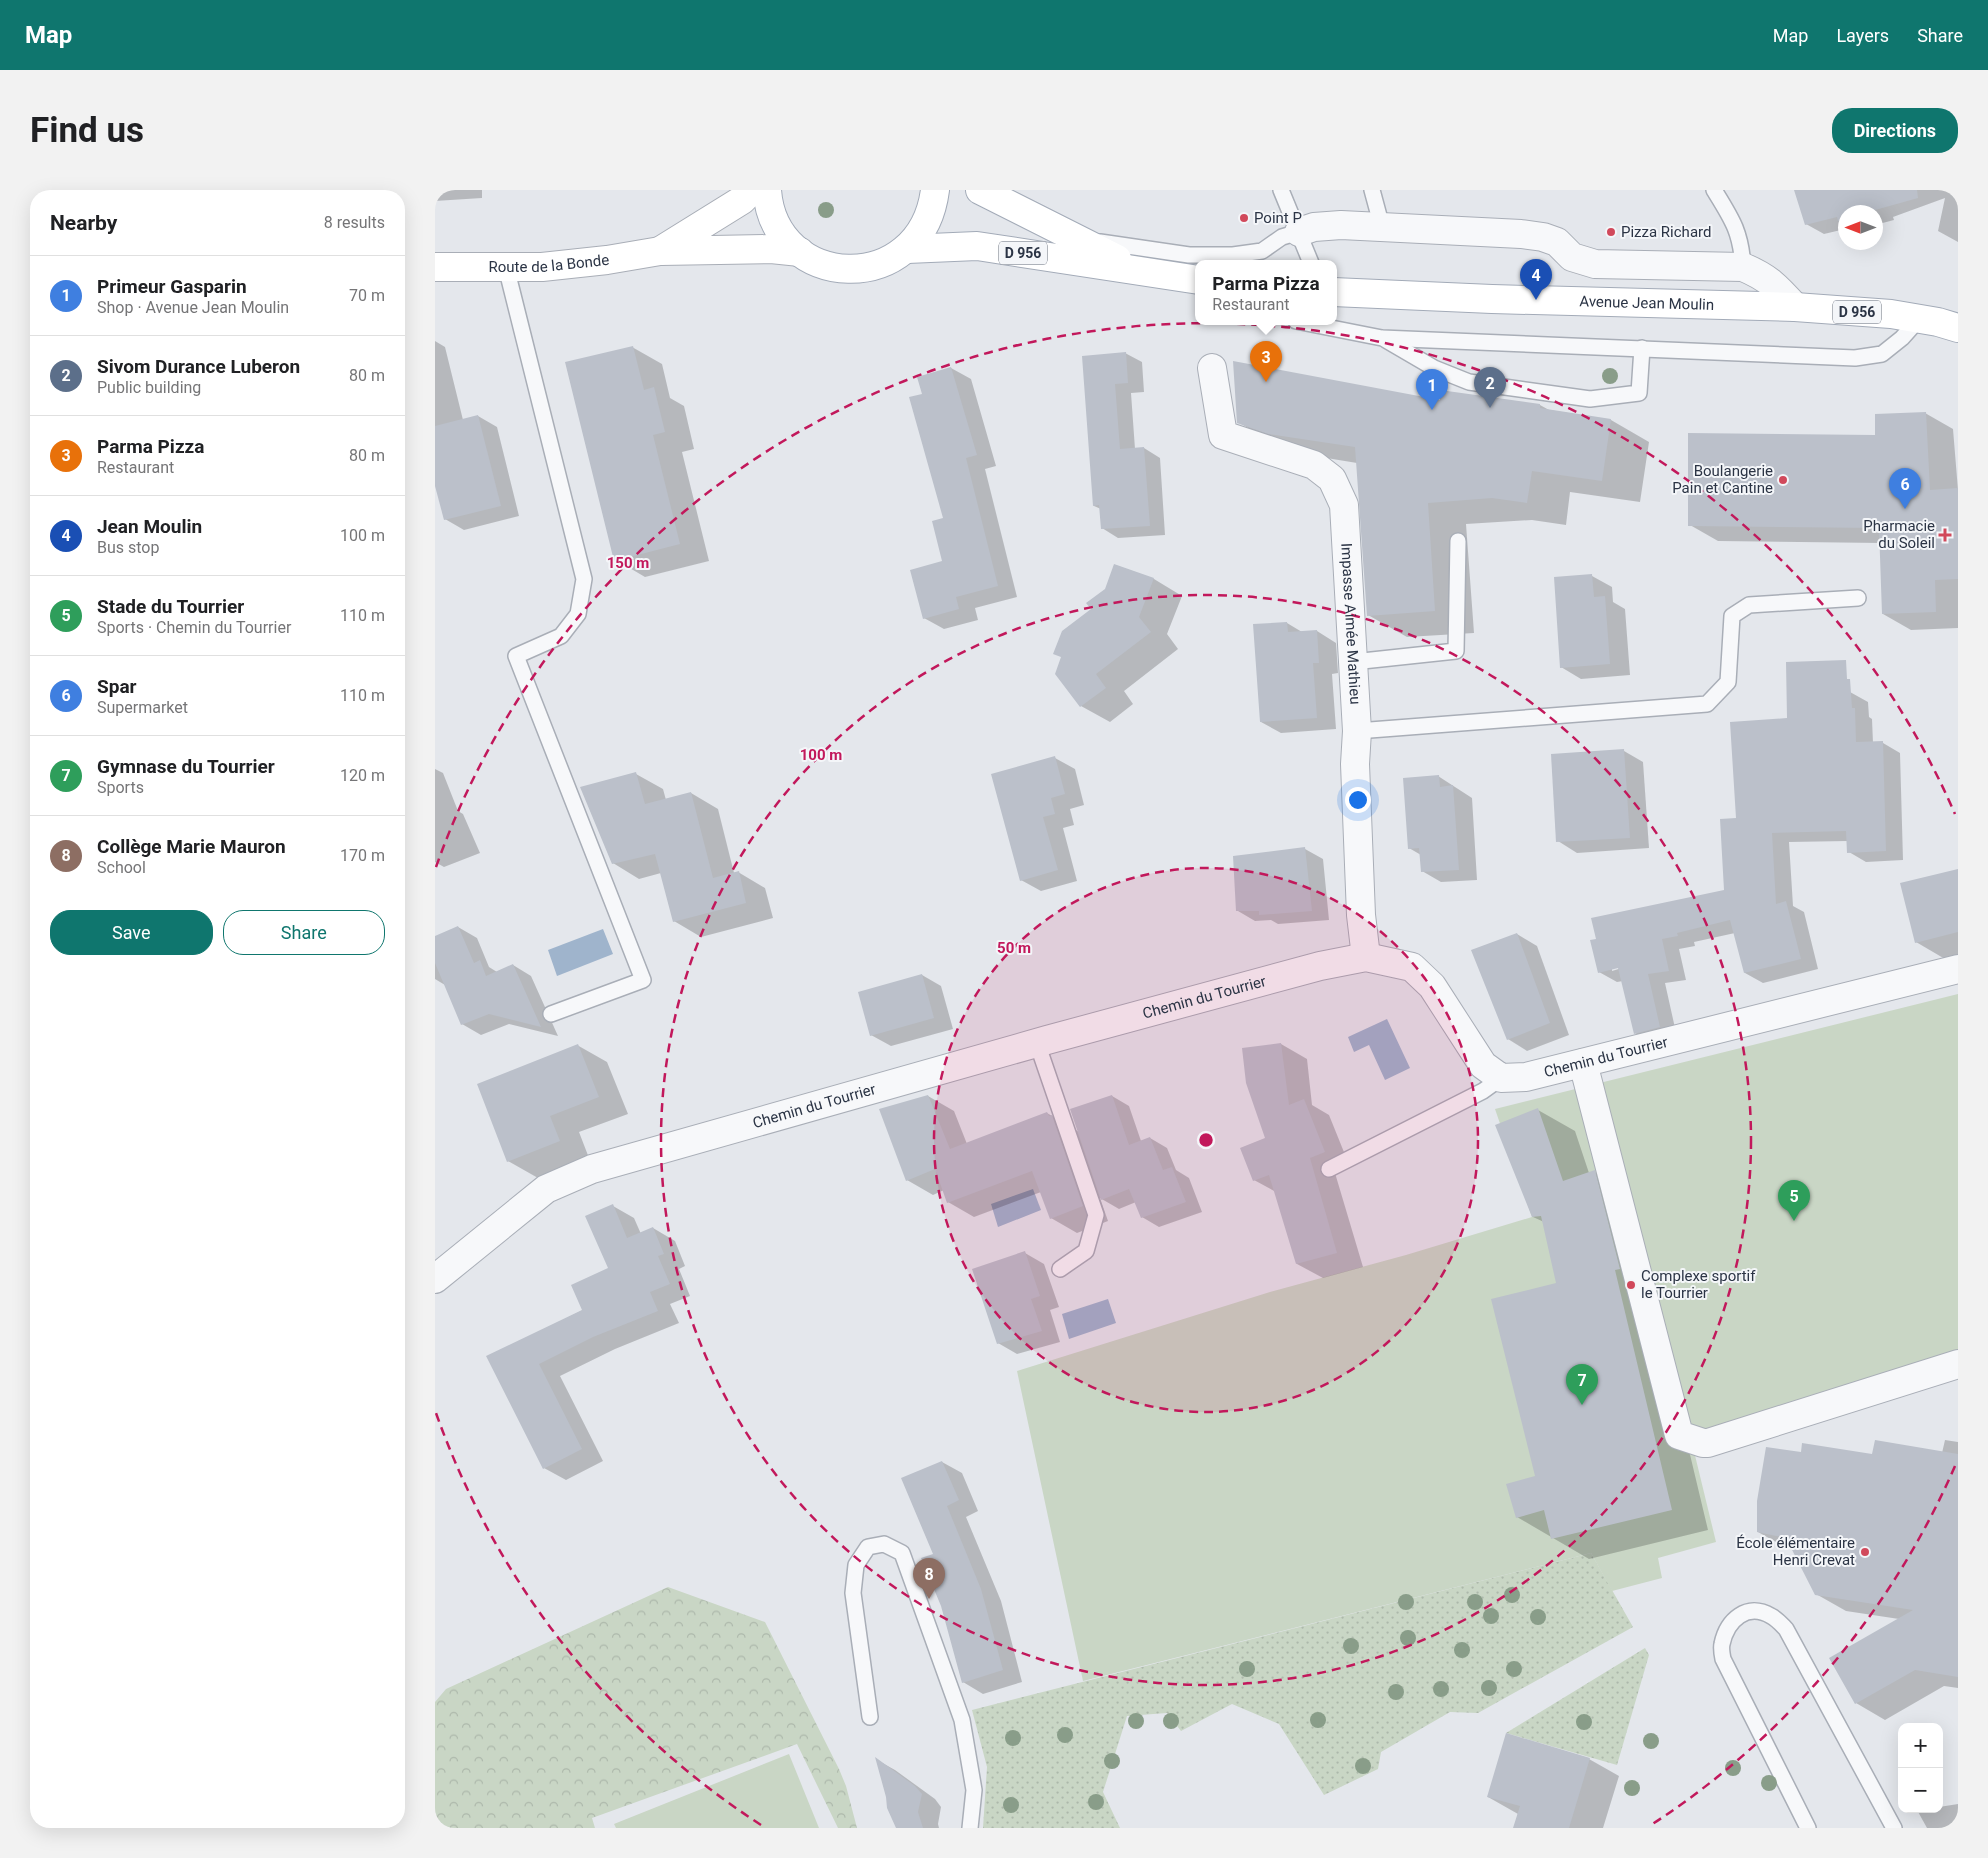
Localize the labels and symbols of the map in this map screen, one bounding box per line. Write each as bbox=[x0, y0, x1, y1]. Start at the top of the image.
north arrow bbox=[1838, 205, 1883, 250]
place label: Point P bbox=[1254, 209, 1302, 227]
marker: Point P bbox=[1238, 212, 1250, 224]
place label: Pizza Richard bbox=[1621, 223, 1711, 241]
marker: Pizza Richard bbox=[1605, 226, 1617, 238]
road number: D 956 bbox=[999, 242, 1047, 264]
street label: Route de la Bonde bbox=[488, 251, 610, 276]
pin: 4 bbox=[1520, 259, 1552, 300]
street label: Avenue Jean Moulin bbox=[1579, 292, 1714, 314]
road number: D 956 bbox=[1833, 300, 1881, 324]
pin: 3 bbox=[1250, 341, 1282, 382]
pin: 2 bbox=[1474, 367, 1506, 408]
pin: 1 bbox=[1416, 369, 1448, 410]
place label: Boulangerie Pain et Cantine bbox=[1672, 462, 1773, 497]
pin: 6 bbox=[1889, 468, 1921, 509]
marker: Boulangerie Pain et Cantine bbox=[1777, 474, 1789, 486]
place label: Pharmacie du Soleil bbox=[1863, 517, 1935, 552]
marker: Pharmacie du Soleil bbox=[1939, 529, 1951, 541]
street label: Impasse Aimée Mathieu bbox=[1337, 542, 1364, 705]
text: 150 m bbox=[607, 554, 649, 572]
text: 100 m bbox=[800, 746, 842, 764]
your location bbox=[1345, 787, 1371, 813]
text: 50 m bbox=[997, 939, 1031, 957]
street label: Chemin du Tourrier bbox=[1141, 972, 1268, 1023]
street label: Chemin du Tourrier bbox=[1542, 1033, 1670, 1081]
street label: Chemin du Tourrier bbox=[751, 1080, 878, 1132]
centre of rings bbox=[1197, 1131, 1215, 1149]
pin: 5 bbox=[1778, 1180, 1810, 1221]
place label: Complexe sportif le Tourrier bbox=[1641, 1267, 1756, 1302]
marker: Complexe sportif le Tourrier bbox=[1625, 1279, 1637, 1291]
pin: 7 bbox=[1566, 1364, 1598, 1405]
place label: École élémentaire Henri Crevat bbox=[1736, 1534, 1855, 1569]
marker: École élémentaire Henri Crevat bbox=[1859, 1546, 1871, 1558]
pin: 8 bbox=[913, 1558, 945, 1599]

